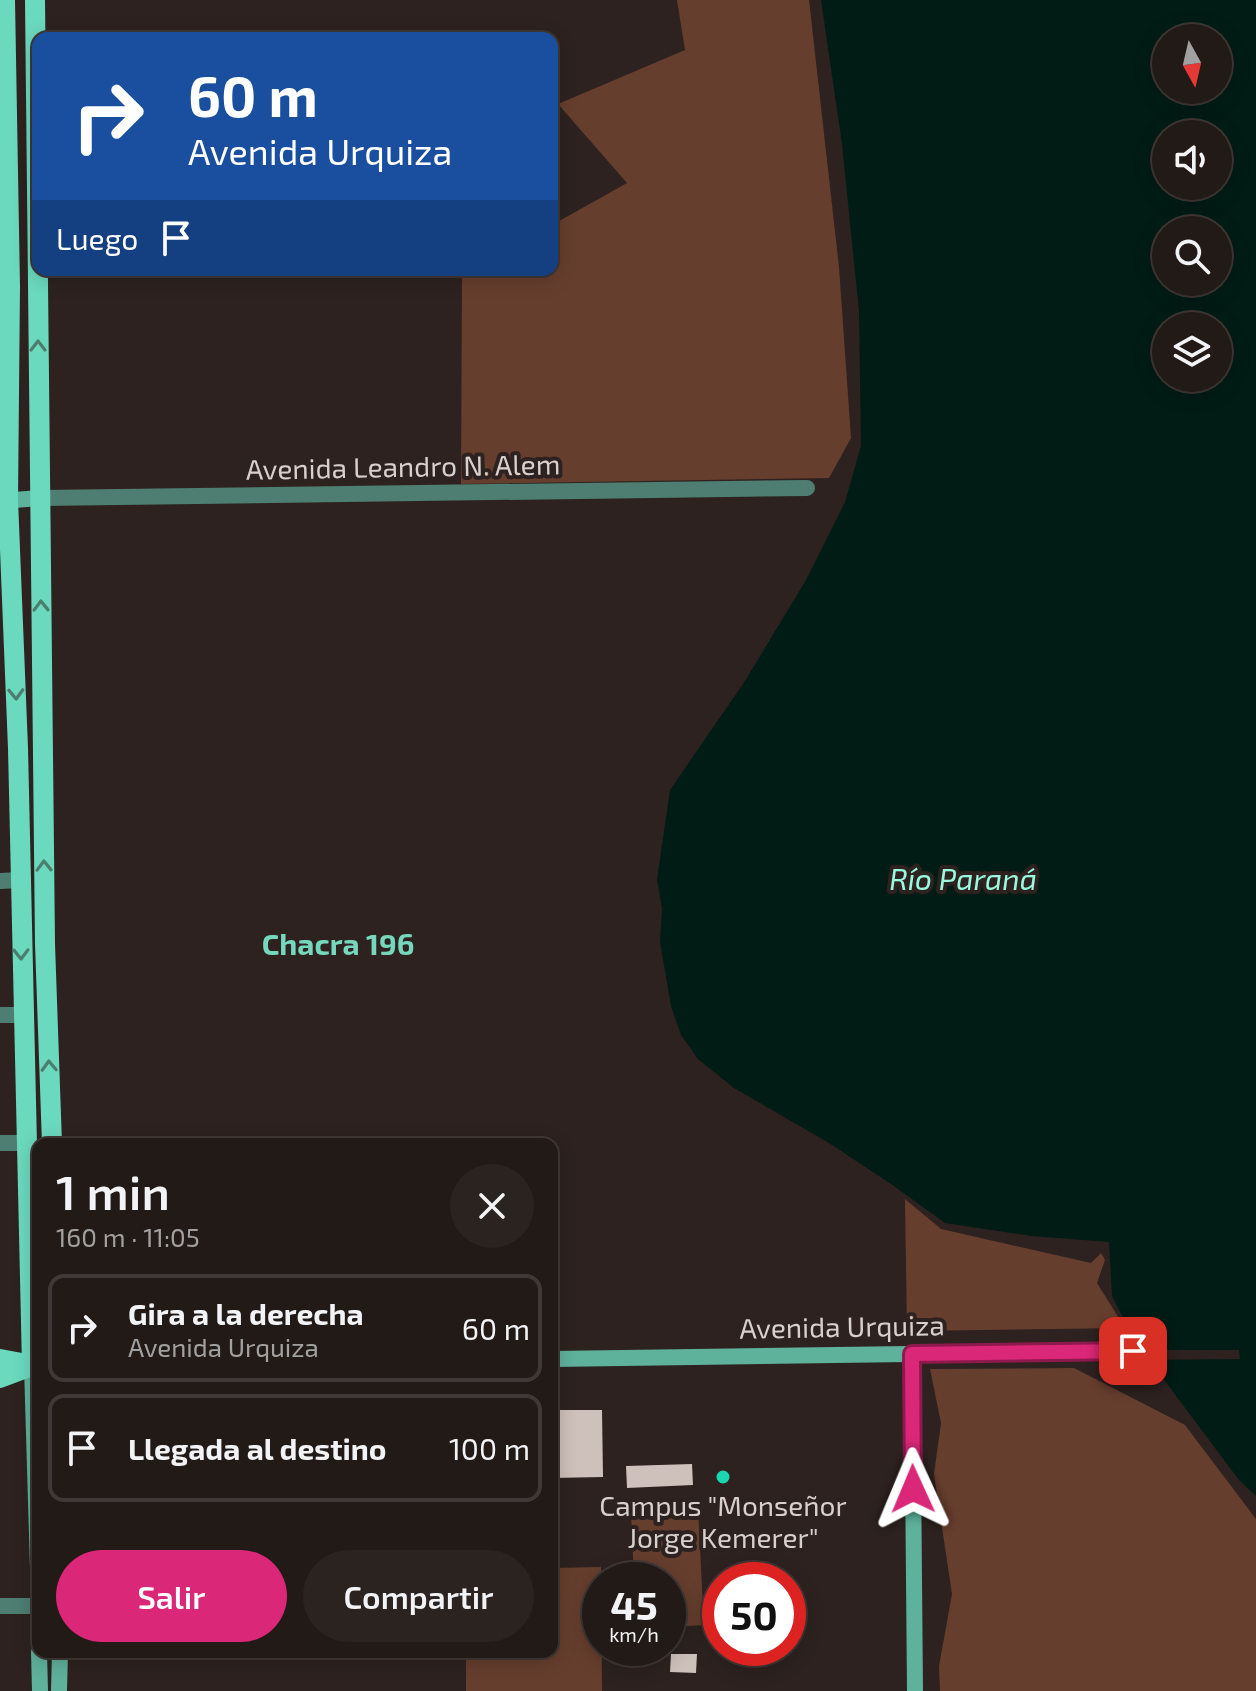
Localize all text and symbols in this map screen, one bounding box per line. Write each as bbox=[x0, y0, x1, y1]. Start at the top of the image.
north arrow bbox=[1152, 24, 1232, 104]
map controls bbox=[1152, 24, 1232, 392]
text: 60 m bbox=[188, 61, 318, 128]
icon: right bbox=[56, 64, 160, 168]
button: sound bbox=[1152, 120, 1232, 200]
text: Avenida Urquiza bbox=[188, 129, 452, 172]
icon: arrive bbox=[154, 216, 198, 260]
button: search bbox=[1152, 216, 1232, 296]
text: Luego bbox=[56, 220, 138, 256]
button: layers bbox=[1152, 312, 1232, 392]
one-way arrow bbox=[30, 339, 47, 352]
street label: Avenida Leandro N. Alem bbox=[245, 446, 561, 486]
one-way arrow bbox=[32, 599, 50, 612]
one-way arrow bbox=[7, 688, 24, 701]
one-way arrow bbox=[36, 859, 53, 872]
water label: Río Paraná bbox=[889, 860, 1037, 896]
district label: Chacra 196 bbox=[262, 925, 414, 961]
one-way arrow bbox=[13, 948, 30, 961]
one-way arrow bbox=[41, 1059, 58, 1072]
text: 1 min bbox=[56, 1162, 170, 1220]
button: close bbox=[450, 1164, 534, 1248]
text: 160 m · 11:05 bbox=[56, 1221, 200, 1252]
text: Gira a la derecha bbox=[128, 1295, 364, 1331]
icon: right bbox=[60, 1306, 104, 1350]
street label: Avenida Urquiza bbox=[739, 1307, 945, 1345]
text: 60 m bbox=[462, 1310, 530, 1346]
pin bbox=[1099, 1317, 1167, 1385]
icon: arrive bbox=[1111, 1329, 1155, 1373]
text: Avenida Urquiza bbox=[128, 1331, 319, 1362]
icon: arrive bbox=[60, 1426, 104, 1470]
text: Llegada al destino bbox=[128, 1430, 387, 1466]
text: 100 m bbox=[449, 1430, 530, 1466]
position arrow bbox=[871, 1447, 955, 1531]
marker: Campus "Monseñor Jorge Kemerer" bbox=[714, 1468, 732, 1486]
place label: Campus "Monseñor Jorge Kemerer" bbox=[599, 1488, 847, 1554]
button: Salir bbox=[56, 1550, 287, 1642]
button: Compartir bbox=[303, 1550, 534, 1642]
speed limit sign: 50 bbox=[702, 1562, 806, 1666]
text: 45 bbox=[610, 1580, 658, 1628]
text: km/h bbox=[609, 1622, 659, 1646]

